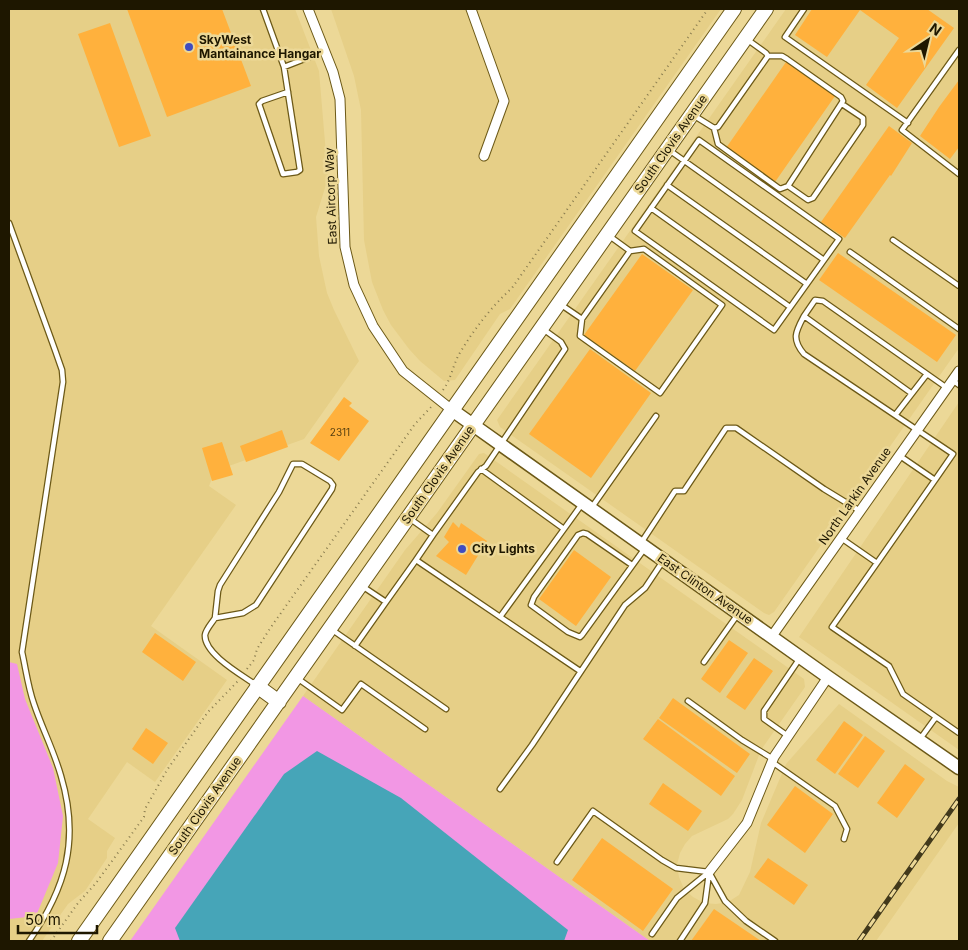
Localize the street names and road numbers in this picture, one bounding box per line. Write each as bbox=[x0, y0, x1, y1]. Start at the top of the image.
street label: South Clovis Avenue bbox=[631, 92, 710, 196]
street label: East Aircorp Way bbox=[321, 147, 340, 245]
street label: South Clovis Avenue bbox=[398, 423, 477, 527]
street label: North Larkin Avenue bbox=[815, 444, 894, 547]
street label: East Clinton Avenue bbox=[655, 550, 756, 627]
street label: South Clovis Avenue bbox=[165, 754, 244, 858]

